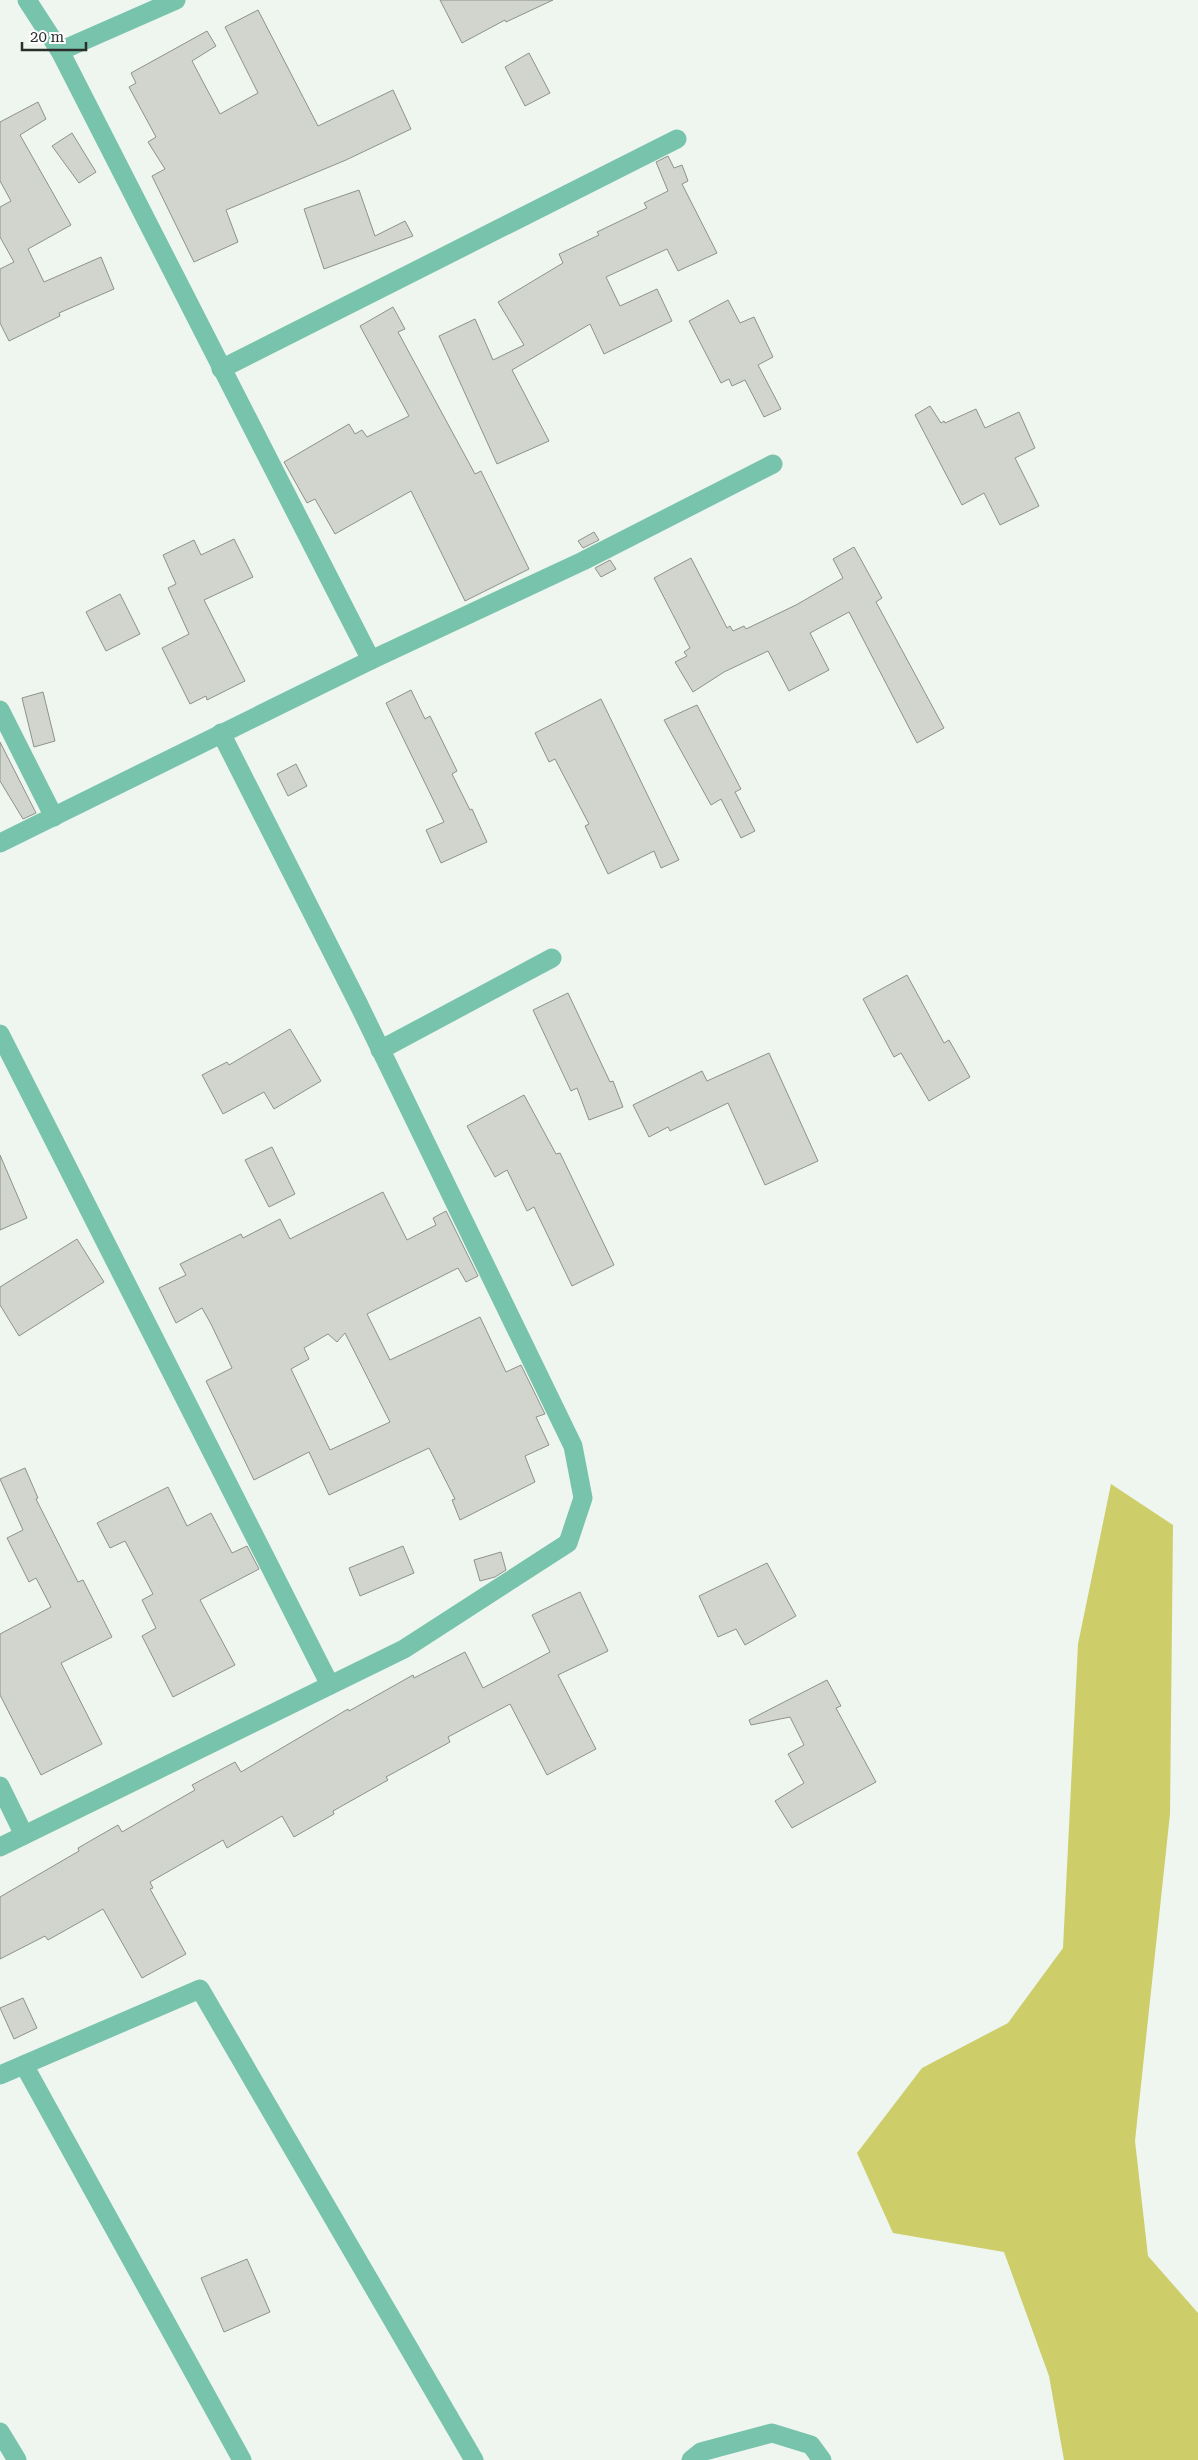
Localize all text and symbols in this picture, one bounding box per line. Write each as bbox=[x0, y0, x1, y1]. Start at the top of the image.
scale bar bbox=[22, 20, 86, 52]
text: 20 m bbox=[30, 28, 65, 46]

